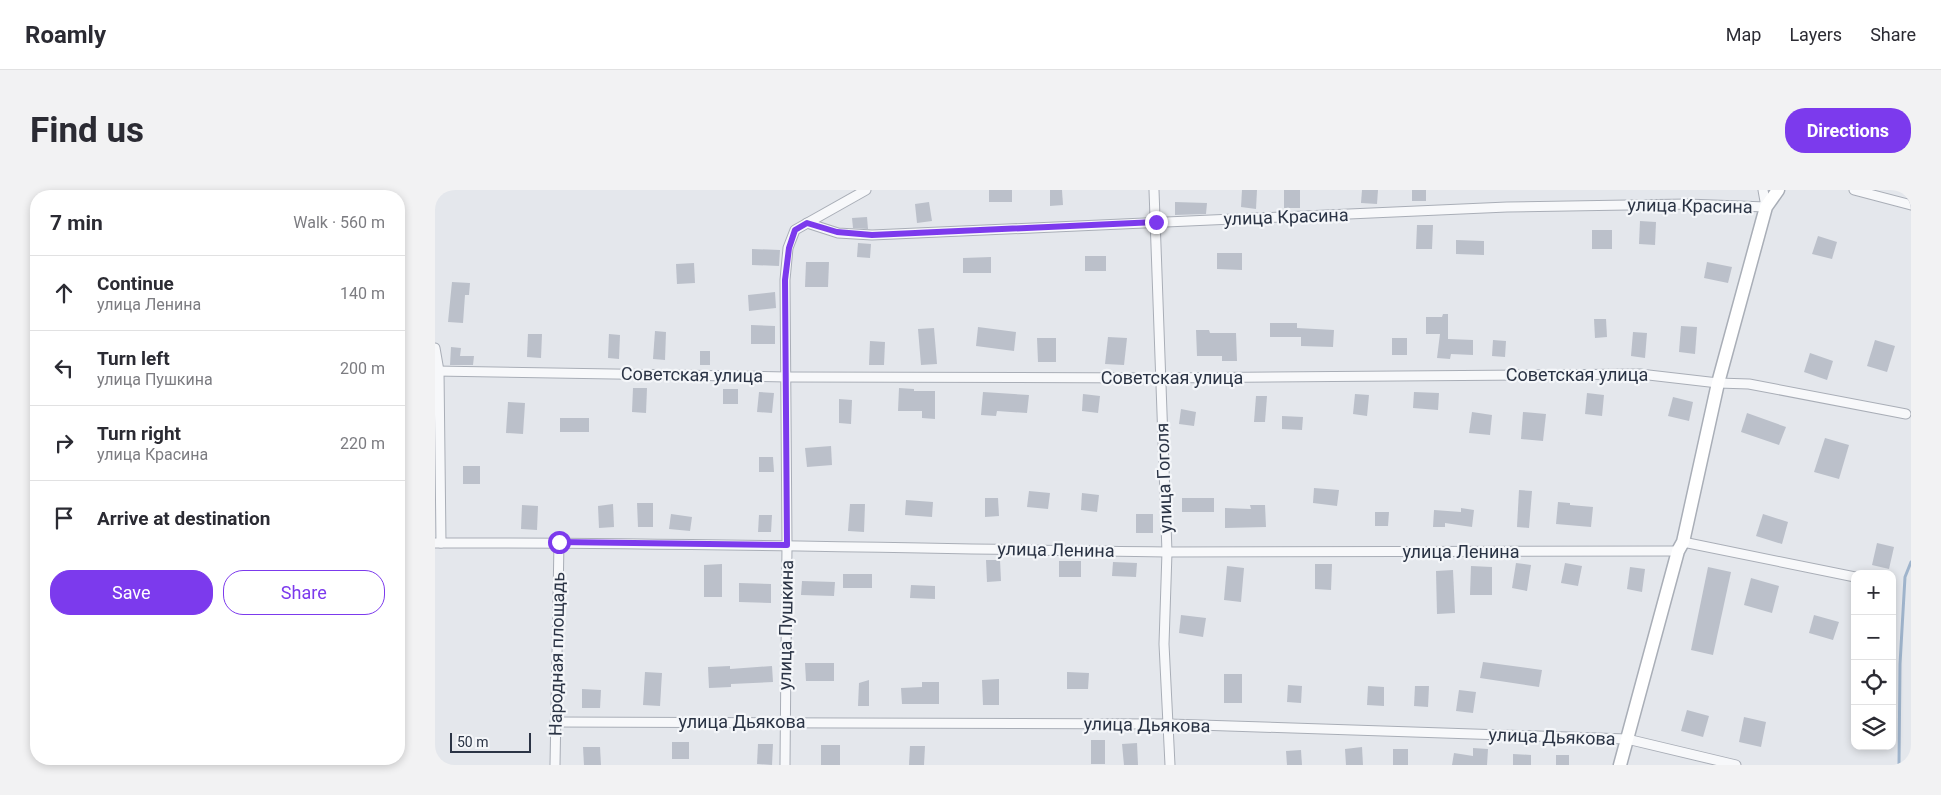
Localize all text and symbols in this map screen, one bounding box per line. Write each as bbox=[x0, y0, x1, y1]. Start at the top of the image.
text: Roamly bbox=[25, 21, 106, 49]
text: Map bbox=[1726, 24, 1761, 45]
text: Layers bbox=[1789, 24, 1842, 45]
text: Share bbox=[1870, 24, 1916, 45]
button: Directions bbox=[1785, 108, 1911, 153]
text: Find us bbox=[30, 110, 144, 151]
street label: улица Красина bbox=[1627, 194, 1753, 217]
street label: улица Красина bbox=[1223, 204, 1349, 229]
text: 7 min bbox=[50, 211, 103, 235]
route end bbox=[1145, 211, 1168, 234]
text: Walk · 560 m bbox=[293, 213, 385, 232]
text: Continue bbox=[97, 272, 174, 295]
icon: ahead bbox=[50, 279, 78, 307]
text: 140 m bbox=[340, 284, 385, 303]
text: улица Ленина bbox=[97, 295, 201, 314]
text: Turn left bbox=[97, 347, 170, 370]
icon: left bbox=[50, 354, 78, 382]
text: 200 m bbox=[340, 359, 385, 378]
street label: Советская улица bbox=[621, 363, 763, 386]
street label: Советская улица bbox=[1506, 364, 1648, 385]
street label: Советская улица bbox=[1101, 367, 1243, 388]
text: улица Пушкина bbox=[97, 370, 213, 389]
text: Turn right bbox=[97, 422, 181, 445]
street label: улица Гоголя bbox=[1151, 423, 1176, 533]
icon: right bbox=[50, 429, 78, 457]
text: 220 m bbox=[340, 434, 385, 453]
text: улица Красина bbox=[97, 445, 208, 464]
icon: arrive bbox=[50, 504, 78, 532]
text: Arrive at destination bbox=[97, 507, 270, 530]
route start bbox=[548, 531, 571, 554]
street label: улица Ленина bbox=[997, 538, 1115, 561]
street label: улица Ленина bbox=[1402, 541, 1520, 562]
street label: улица Пушкина bbox=[774, 560, 797, 690]
button: Save bbox=[50, 570, 213, 615]
button: Share bbox=[223, 570, 385, 615]
map controls bbox=[1851, 570, 1896, 750]
button: + bbox=[1851, 570, 1896, 615]
street label: Народная площадь bbox=[545, 572, 568, 736]
button: − bbox=[1851, 615, 1896, 660]
button: locate bbox=[1851, 660, 1896, 705]
button: layers bbox=[1851, 705, 1896, 750]
street label: улица Дьякова bbox=[679, 711, 805, 732]
street label: улица Дьякова bbox=[1083, 713, 1211, 736]
street label: улица Дьякова bbox=[1488, 724, 1616, 749]
scale bar bbox=[450, 730, 531, 753]
text: 50 m bbox=[457, 734, 489, 750]

